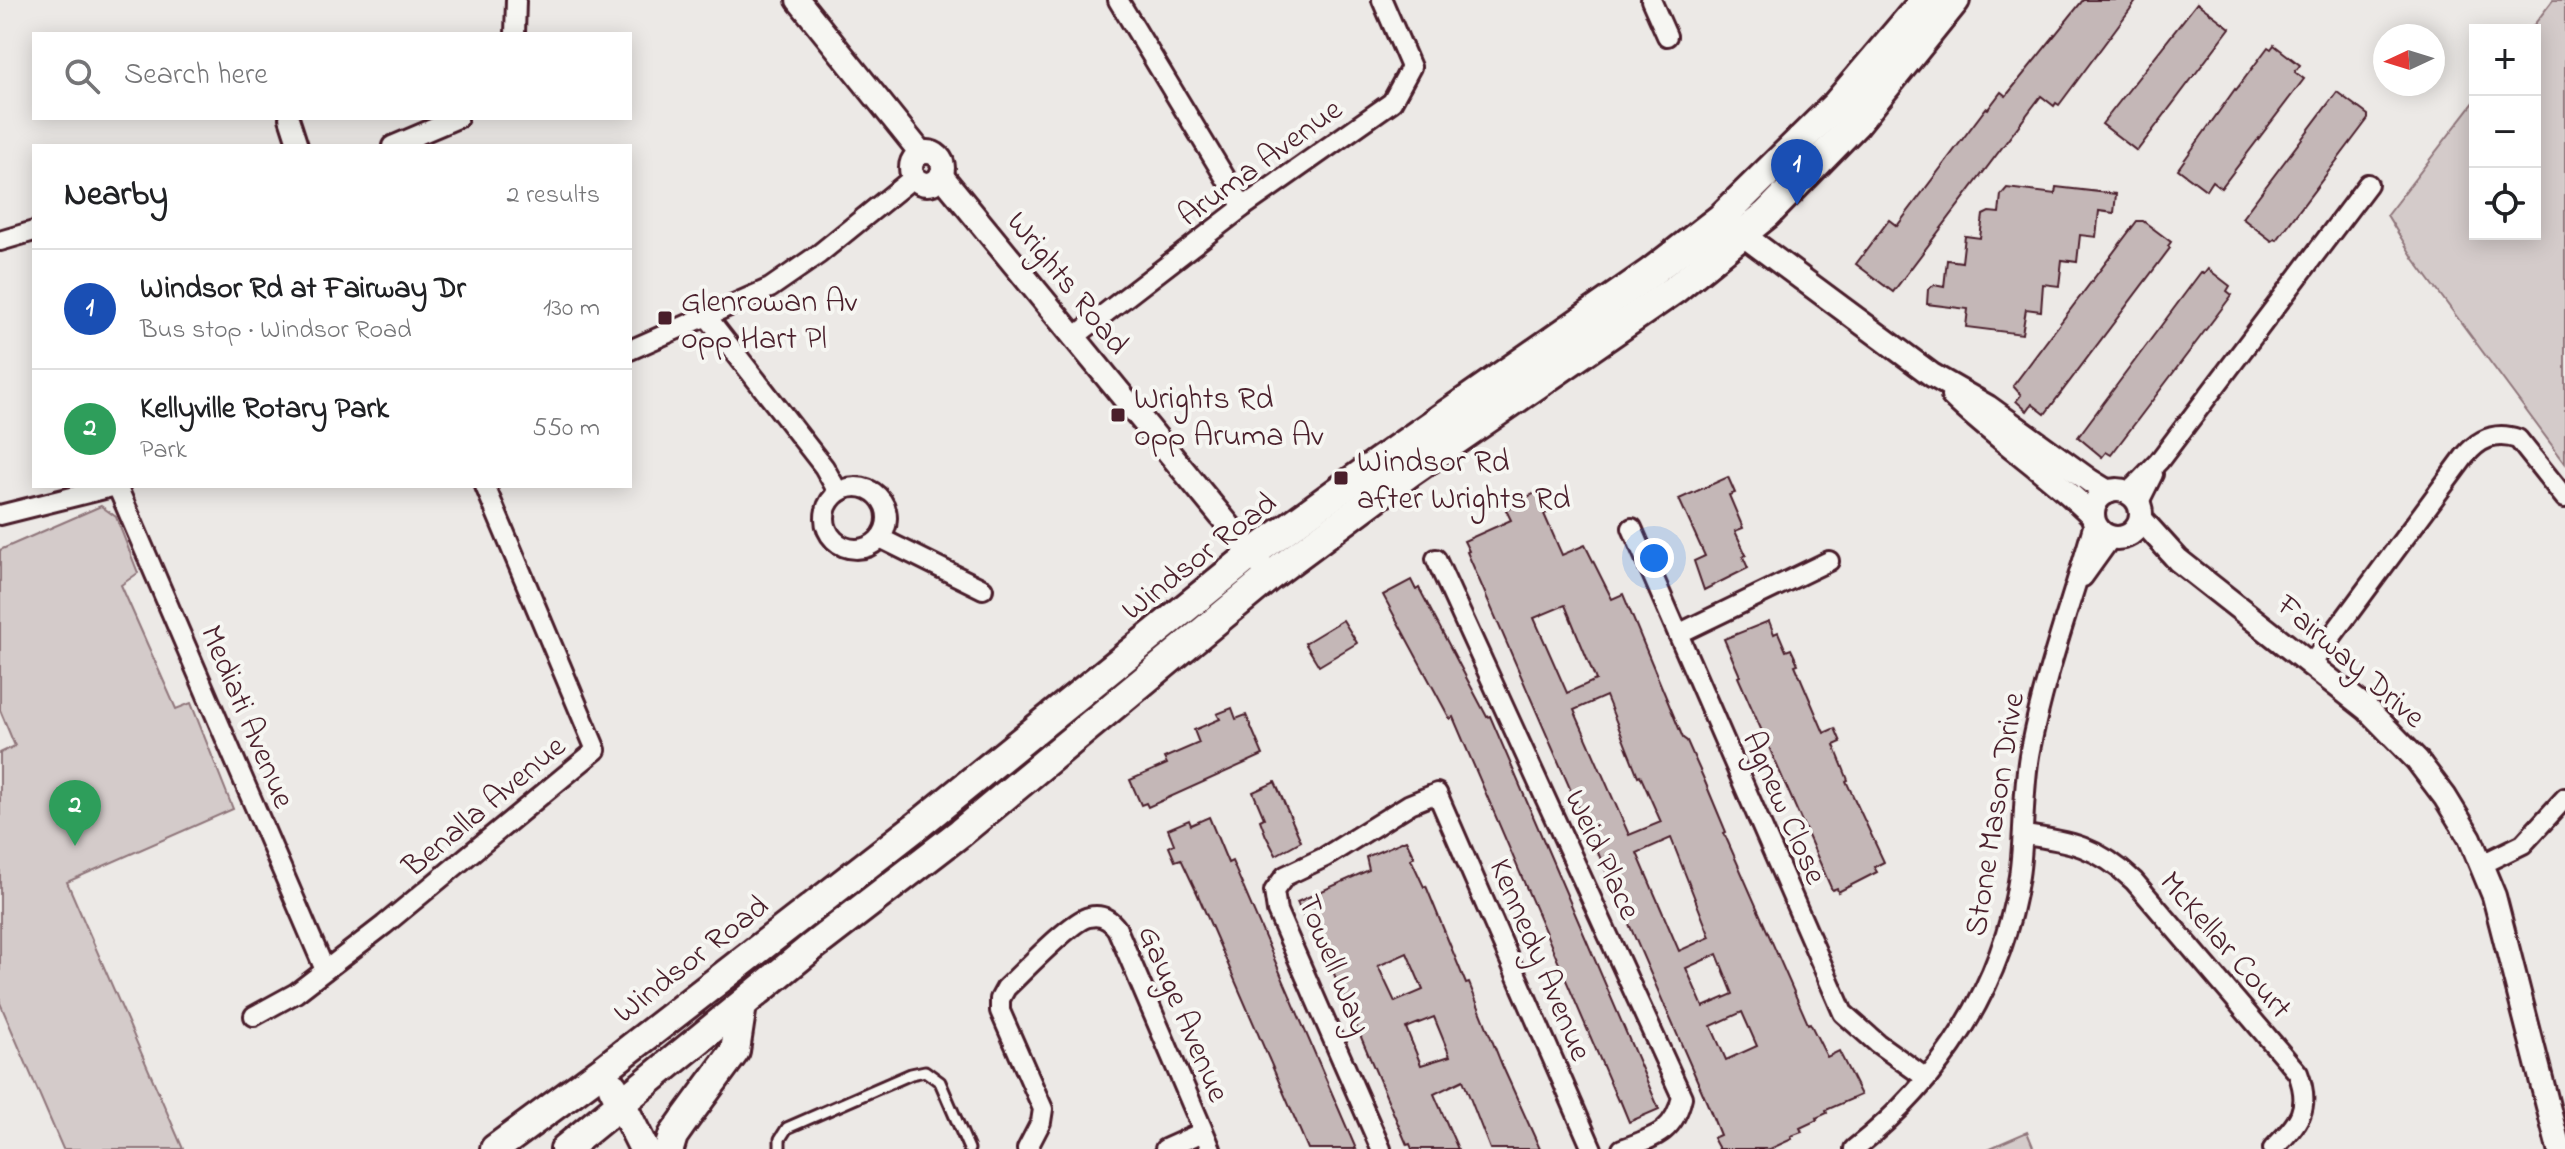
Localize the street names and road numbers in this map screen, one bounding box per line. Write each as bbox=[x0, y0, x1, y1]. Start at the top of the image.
street label: Aruma Avenue bbox=[1169, 88, 1354, 240]
street label: Wrights Road bbox=[993, 202, 1139, 366]
street label: Windsor Road bbox=[1112, 482, 1288, 634]
street label: Fairway Drive bbox=[2264, 584, 2435, 741]
street label: Mediati Avenue bbox=[186, 618, 306, 817]
street label: Stone Mason Drive bbox=[1954, 689, 2039, 940]
street label: Agnew Close bbox=[1728, 724, 1838, 893]
street label: Benalla Avenue bbox=[393, 725, 578, 891]
street label: Weid Place bbox=[1550, 783, 1652, 929]
street label: Kennedy Avenue bbox=[1475, 852, 1603, 1069]
street label: McKellar Court bbox=[2147, 862, 2302, 1031]
street label: Windsor Road bbox=[604, 885, 780, 1037]
street label: Towell Way bbox=[1283, 888, 1382, 1043]
street label: Gauge Avenue bbox=[1123, 919, 1240, 1111]

